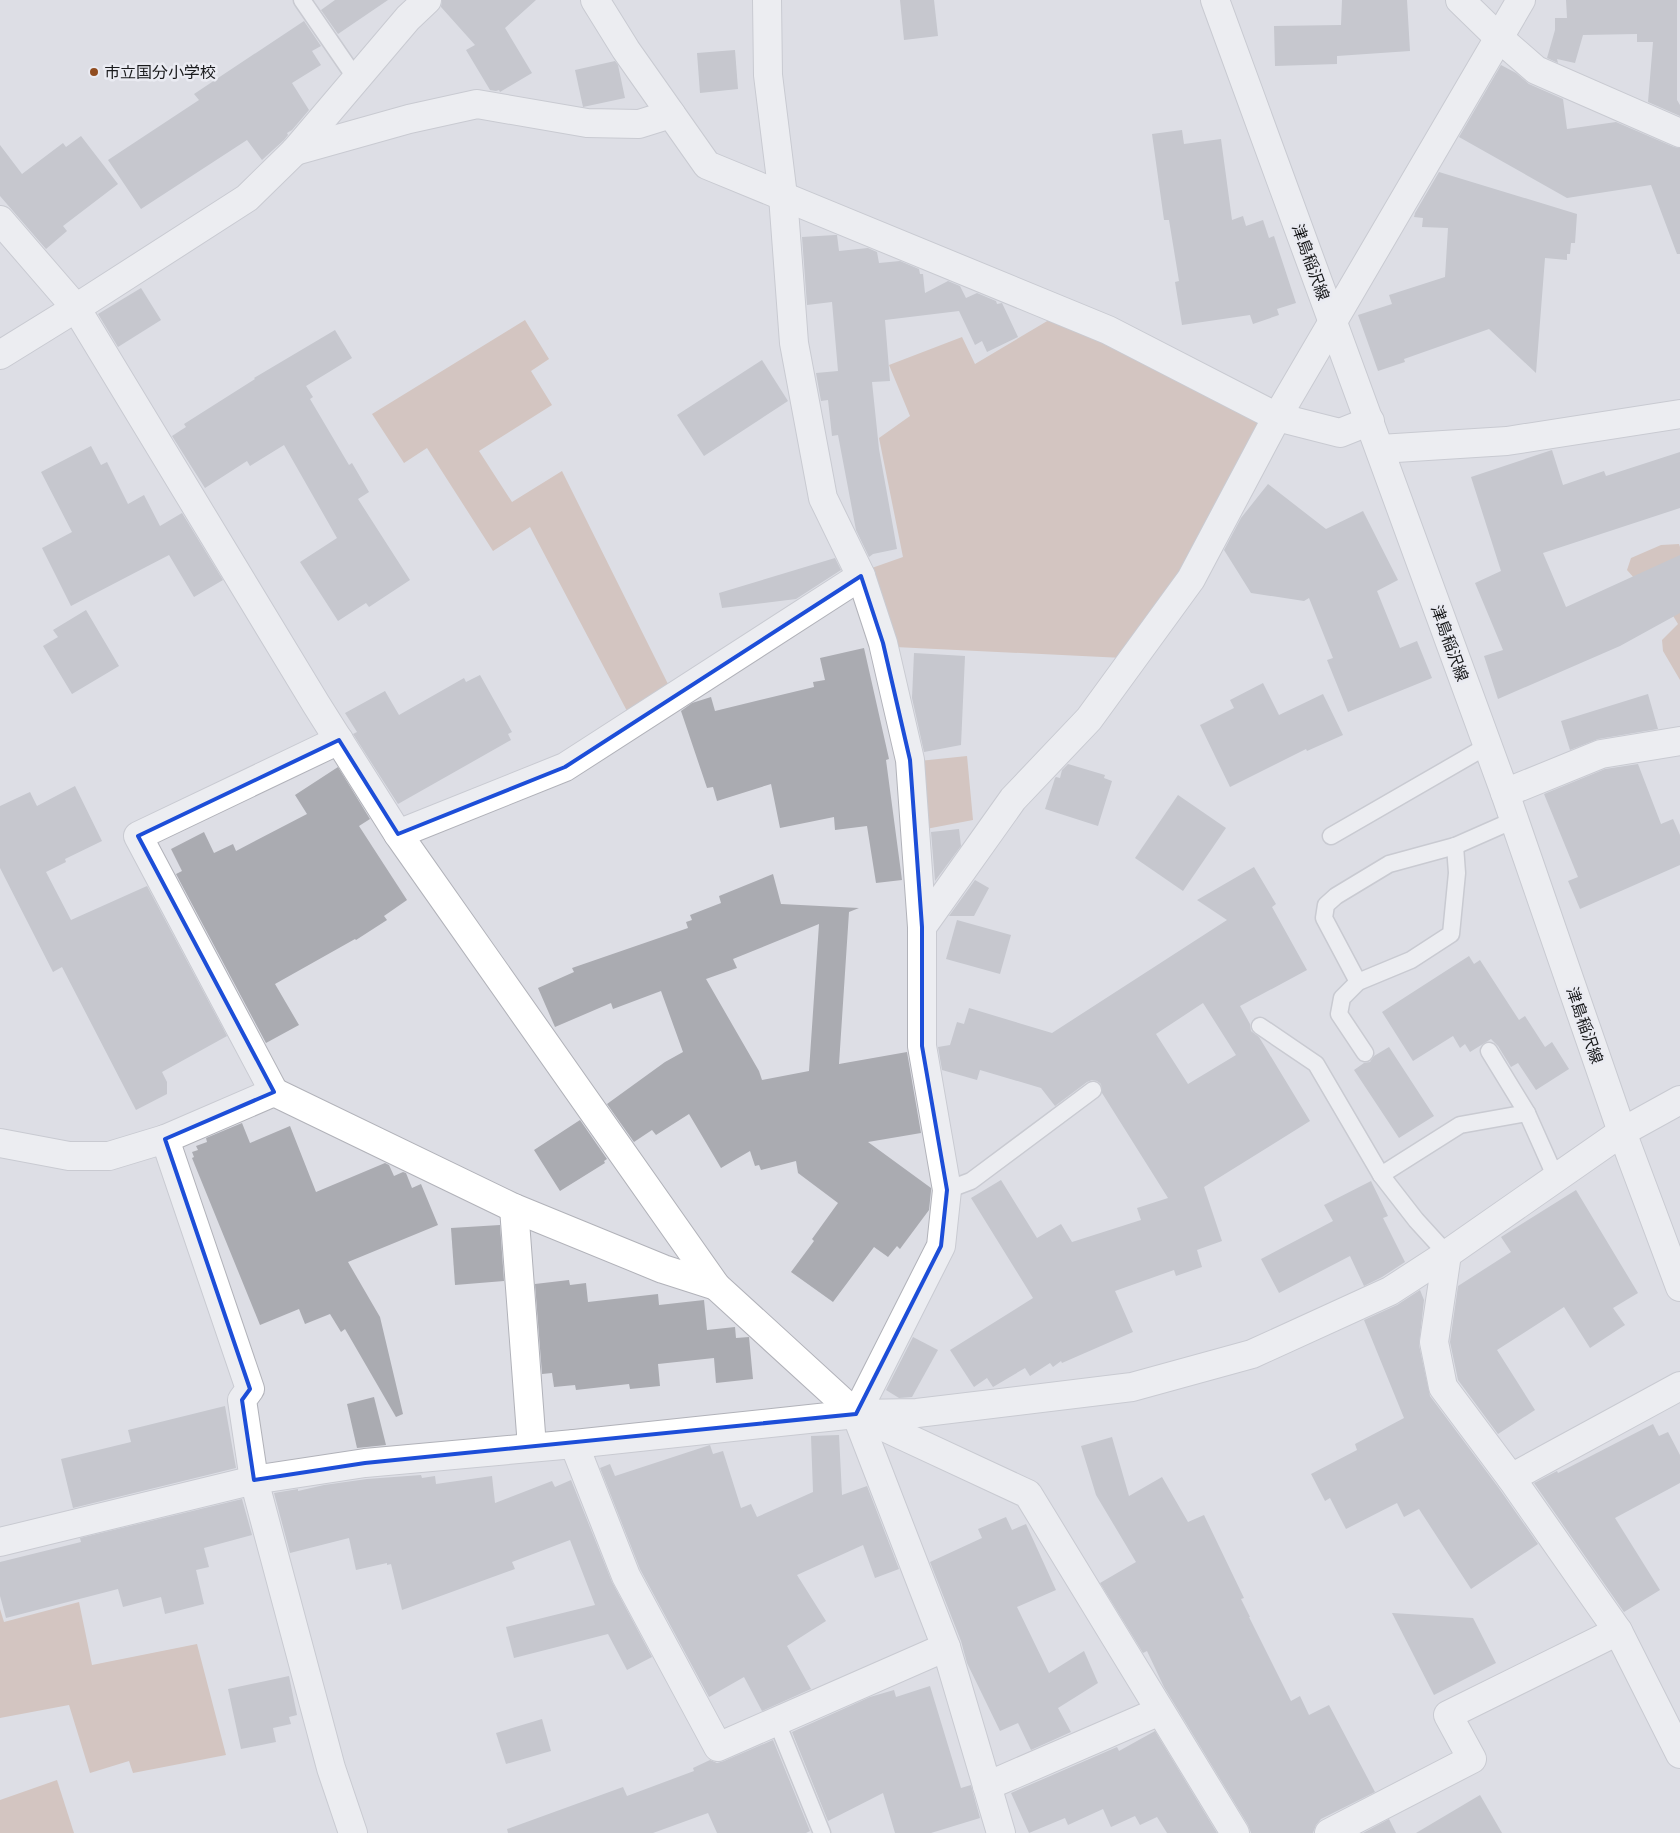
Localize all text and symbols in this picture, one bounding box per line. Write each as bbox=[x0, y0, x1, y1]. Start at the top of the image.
place label: 市立国分小学校 bbox=[104, 63, 216, 82]
marker: 市立国分小学校 bbox=[88, 66, 100, 78]
street label: 津島稲沢線 bbox=[1288, 221, 1333, 303]
street label: 津島稲沢線 bbox=[1427, 602, 1472, 684]
street label: 津島稲沢線 bbox=[1563, 984, 1607, 1066]

